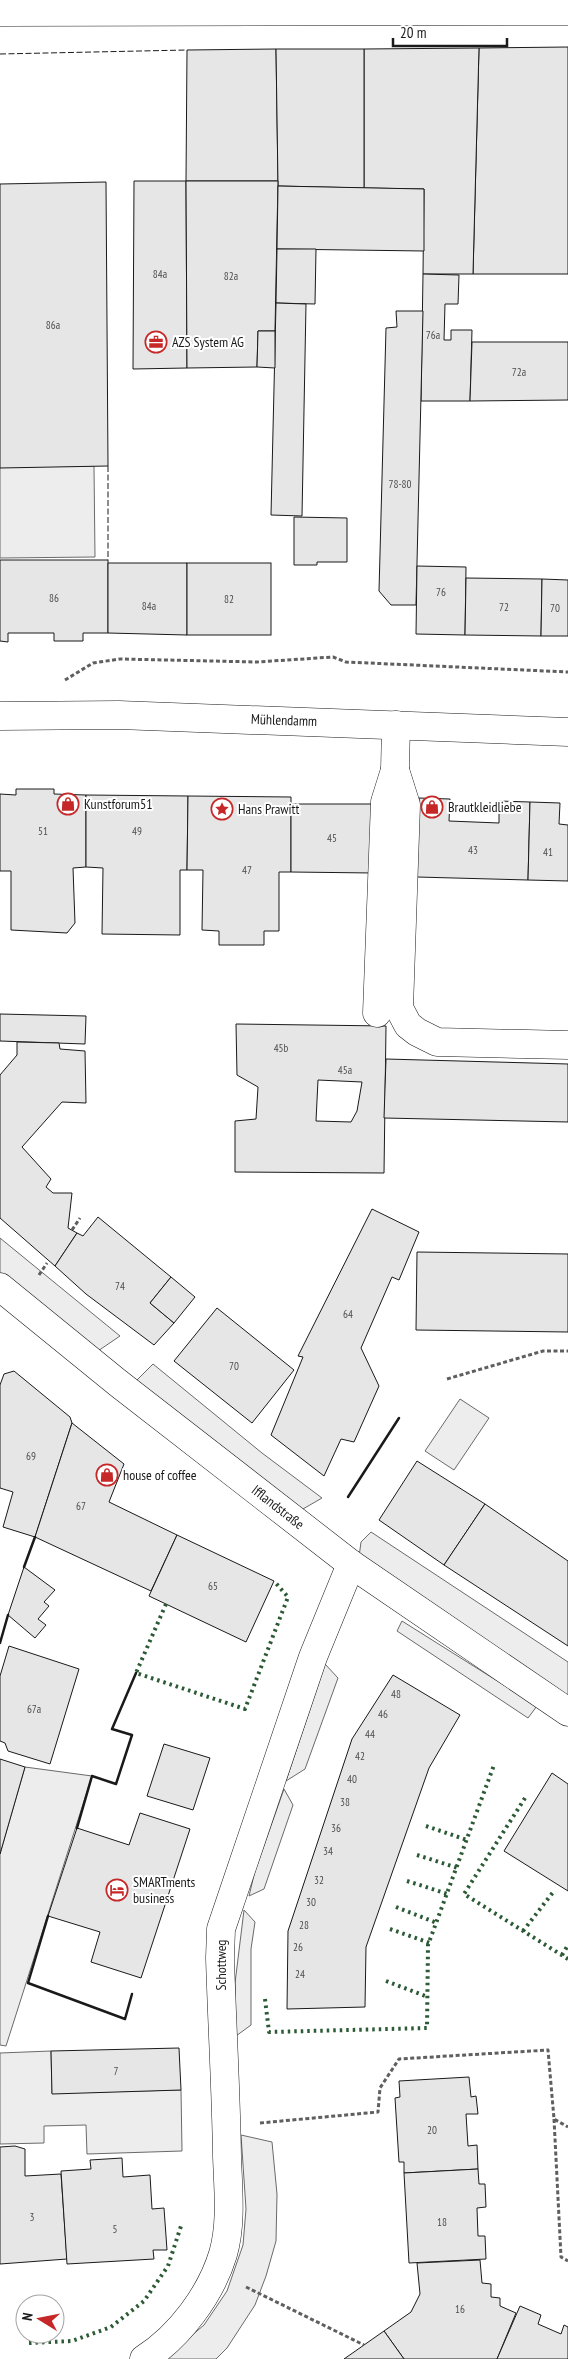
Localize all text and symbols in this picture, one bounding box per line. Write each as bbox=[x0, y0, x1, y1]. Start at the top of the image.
scale bar bbox=[393, 15, 507, 47]
text: 20 m bbox=[400, 23, 426, 42]
house number: 84a bbox=[153, 267, 167, 281]
house number: 82a bbox=[224, 269, 238, 283]
house number: 86a bbox=[46, 318, 60, 332]
house number: 76a bbox=[426, 328, 440, 342]
office icon: AZS System AG bbox=[144, 330, 168, 354]
place label: AZS System AG bbox=[172, 333, 244, 351]
house number: 72a bbox=[512, 365, 526, 379]
house number: 78-80 bbox=[388, 477, 412, 491]
house number: 76 bbox=[436, 585, 446, 599]
house number: 86 bbox=[49, 591, 59, 605]
house number: 82 bbox=[224, 592, 234, 606]
house number: 84a bbox=[142, 599, 156, 613]
house number: 72 bbox=[499, 600, 509, 614]
house number: 70 bbox=[550, 601, 560, 615]
street label: Mühlendamm bbox=[251, 710, 317, 730]
shop icon: Kunstforum51 bbox=[56, 792, 80, 816]
place label: Kunstforum51 bbox=[84, 795, 153, 813]
shop icon: Brautkleidliebe bbox=[420, 795, 444, 819]
place icon: Hans Prawitt bbox=[210, 797, 234, 821]
place label: Brautkleidliebe bbox=[448, 798, 522, 816]
place label: Hans Prawitt bbox=[238, 800, 299, 818]
house number: 51 bbox=[38, 824, 48, 838]
house number: 49 bbox=[132, 824, 142, 838]
house number: 45 bbox=[327, 831, 337, 845]
house number: 43 bbox=[468, 843, 478, 857]
house number: 41 bbox=[543, 845, 553, 859]
house number: 47 bbox=[242, 863, 252, 877]
house number: 45b bbox=[274, 1041, 289, 1055]
house number: 45a bbox=[338, 1063, 352, 1077]
house number: 74 bbox=[115, 1279, 125, 1293]
house number: 64 bbox=[343, 1307, 353, 1321]
house number: 70 bbox=[229, 1359, 239, 1373]
house number: 69 bbox=[26, 1449, 36, 1463]
shop icon: house of coffee bbox=[95, 1463, 119, 1487]
place label: house of coffee bbox=[123, 1466, 197, 1484]
street label: Ifflandstraße bbox=[248, 1481, 308, 1533]
house number: 67 bbox=[76, 1499, 86, 1513]
house number: 65 bbox=[208, 1579, 218, 1593]
house number: 48 bbox=[391, 1687, 401, 1701]
house number: 67a bbox=[27, 1702, 41, 1716]
house number: 46 bbox=[378, 1707, 388, 1721]
house number: 44 bbox=[365, 1727, 375, 1741]
house number: 42 bbox=[355, 1749, 365, 1763]
house number: 40 bbox=[347, 1772, 357, 1786]
house number: 38 bbox=[340, 1795, 350, 1809]
house number: 36 bbox=[331, 1821, 341, 1835]
house number: 34 bbox=[323, 1844, 333, 1858]
place label: SMARTments business bbox=[133, 1873, 196, 1907]
house number: 32 bbox=[314, 1873, 324, 1887]
hotel icon: SMARTments business bbox=[105, 1878, 129, 1902]
house number: 30 bbox=[306, 1895, 316, 1909]
house number: 28 bbox=[299, 1918, 309, 1932]
street label: Schottweg bbox=[212, 1940, 230, 1990]
house number: 26 bbox=[293, 1940, 303, 1954]
house number: 24 bbox=[295, 1967, 305, 1981]
house number: 7 bbox=[114, 2064, 119, 2078]
house number: 20 bbox=[427, 2123, 437, 2137]
house number: 3 bbox=[30, 2210, 35, 2224]
house number: 18 bbox=[437, 2215, 447, 2229]
house number: 5 bbox=[113, 2222, 118, 2236]
north arrow bbox=[15, 2294, 65, 2344]
house number: 16 bbox=[455, 2302, 465, 2316]
text: N bbox=[18, 2311, 37, 2322]

